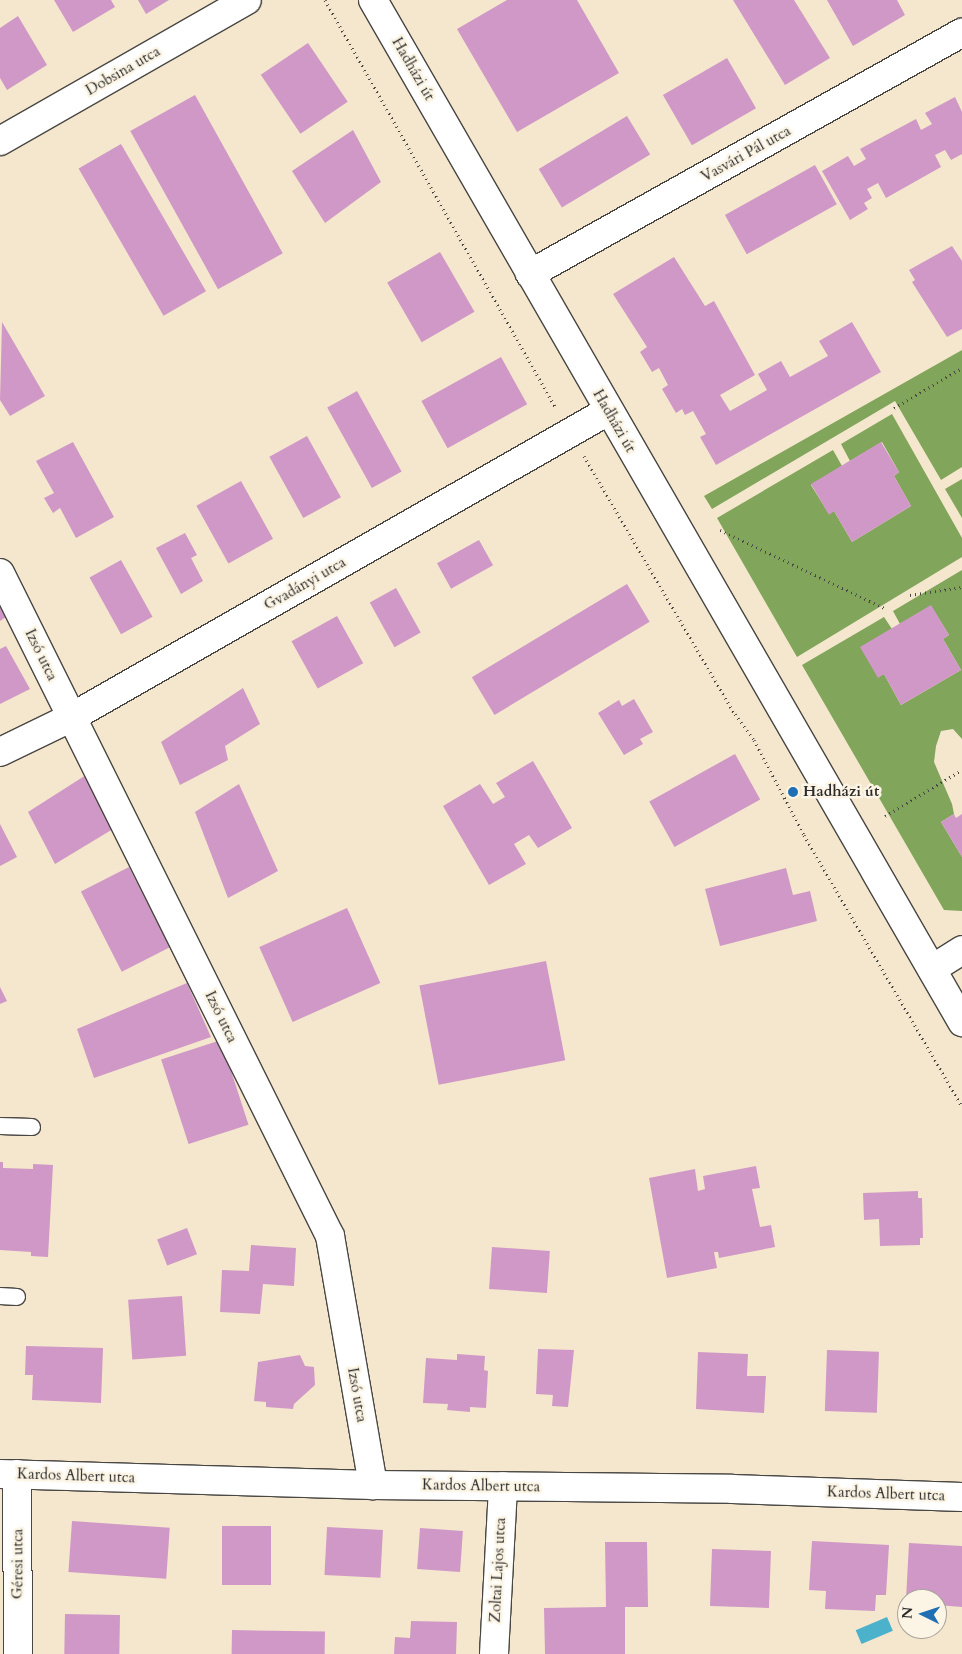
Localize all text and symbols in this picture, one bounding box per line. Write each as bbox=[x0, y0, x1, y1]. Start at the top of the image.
street label: Hadházi út bbox=[388, 34, 438, 104]
street label: Dobsina utca bbox=[83, 42, 163, 100]
street label: Vasvári Pál utca bbox=[698, 122, 794, 186]
street label: Hadházi út bbox=[589, 386, 639, 456]
street label: Gvadányi utca bbox=[261, 553, 349, 615]
street label: Izsó utca bbox=[21, 626, 61, 684]
place label: Hadházi út bbox=[803, 783, 879, 801]
marker: Hadházi út bbox=[787, 786, 799, 798]
street label: Izsó utca bbox=[201, 988, 241, 1046]
street label: Izsó utca bbox=[343, 1366, 371, 1424]
street label: Kardos Albert utca bbox=[17, 1465, 135, 1487]
street label: Kardos Albert utca bbox=[422, 1476, 540, 1496]
street label: Kardos Albert utca bbox=[827, 1483, 945, 1505]
street label: Zoltai Lajos utca bbox=[486, 1517, 510, 1623]
street label: Géresi utca bbox=[9, 1529, 27, 1599]
north arrow bbox=[897, 1589, 947, 1639]
text: N bbox=[898, 1606, 917, 1620]

